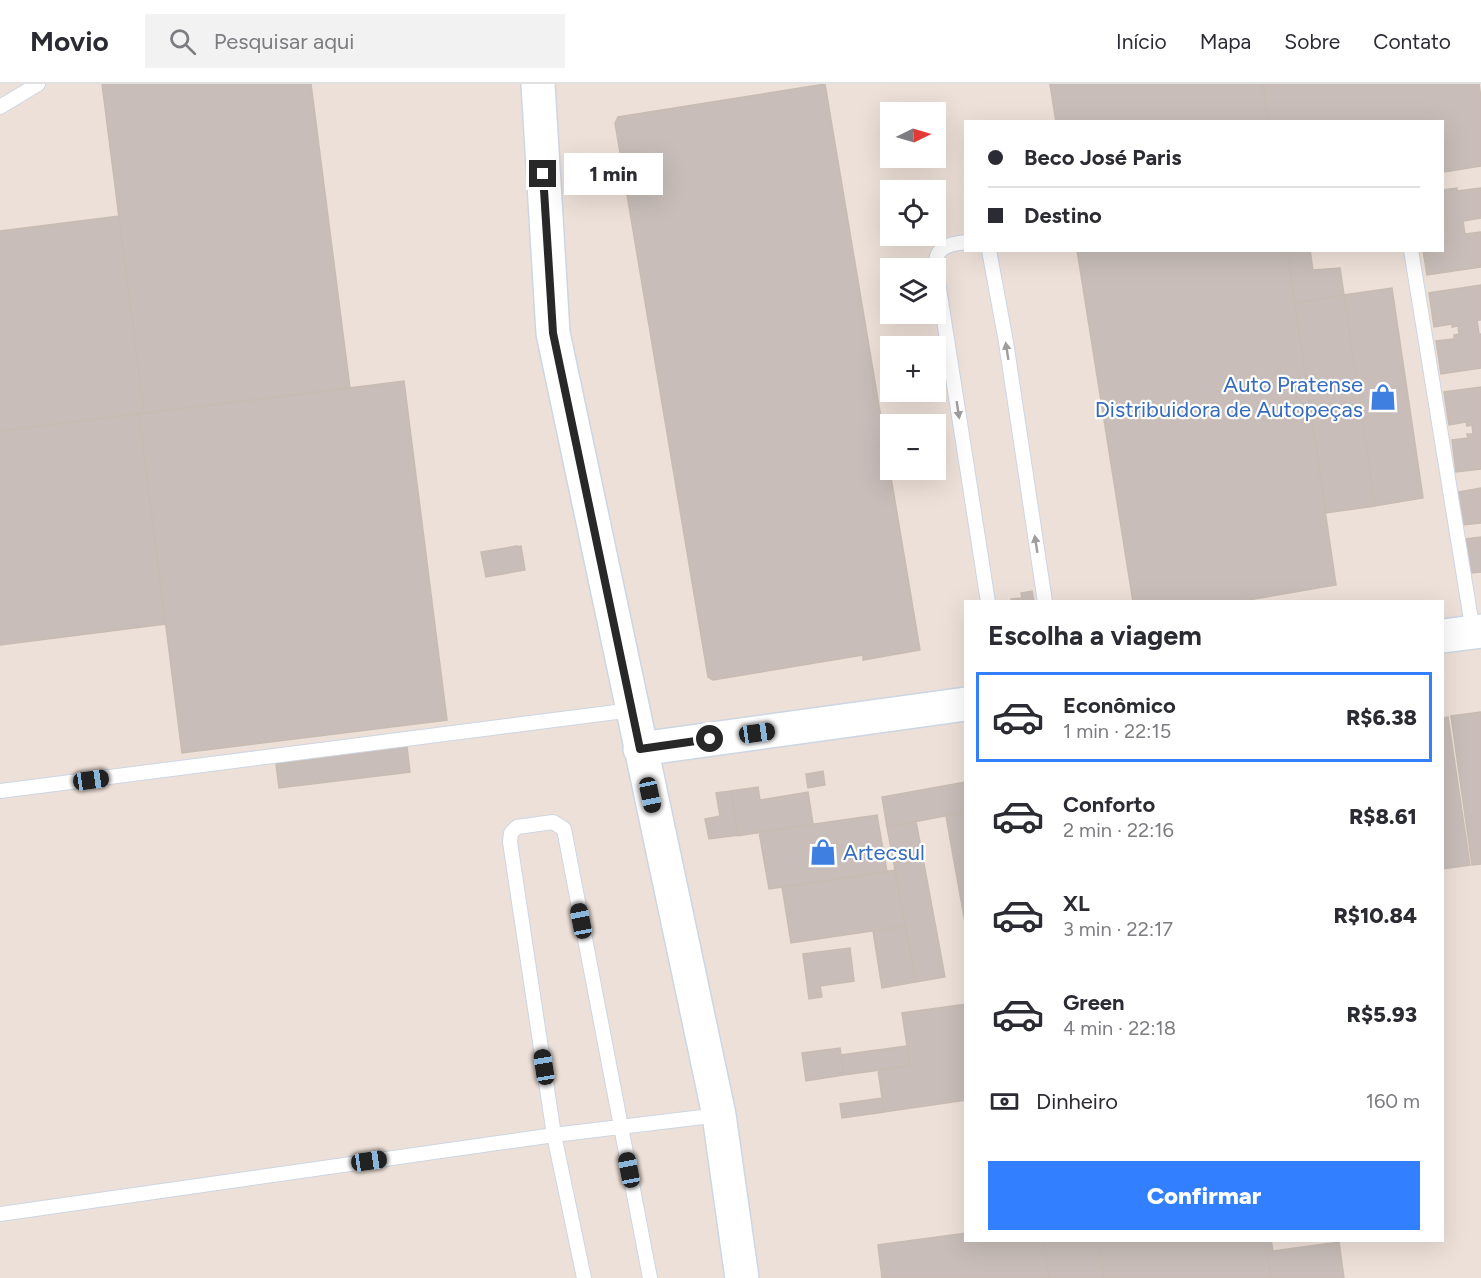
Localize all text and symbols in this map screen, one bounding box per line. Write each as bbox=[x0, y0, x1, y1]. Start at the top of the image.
search box bbox=[145, 14, 565, 68]
text: Movio bbox=[30, 24, 109, 58]
icon: search bbox=[166, 25, 199, 58]
text: Pesquisar aqui bbox=[214, 28, 354, 55]
text: Início bbox=[1116, 29, 1167, 54]
text: Mapa bbox=[1200, 29, 1251, 54]
text: Sobre bbox=[1284, 29, 1340, 54]
text: Contato bbox=[1373, 29, 1451, 54]
north arrow bbox=[880, 102, 946, 168]
map controls bbox=[880, 102, 946, 480]
text: Beco José Paris bbox=[1024, 144, 1181, 171]
callout: 1 min bbox=[564, 153, 663, 195]
route end bbox=[529, 160, 556, 187]
text: 1 min bbox=[590, 162, 637, 186]
button: locate bbox=[880, 180, 946, 246]
text: Destino bbox=[1024, 202, 1102, 229]
button: layers bbox=[880, 258, 946, 324]
button: + bbox=[880, 336, 946, 402]
one-way arrow bbox=[1002, 341, 1011, 360]
place label: Auto Pratense Distribuidora de Autopeças bbox=[1095, 371, 1363, 423]
shop icon: Auto Pratense Distribuidora de Autopeças bbox=[1368, 382, 1398, 412]
one-way arrow bbox=[954, 401, 963, 420]
button: − bbox=[880, 414, 946, 480]
one-way arrow bbox=[1032, 534, 1041, 553]
text: Escolha a viagem bbox=[988, 619, 1202, 652]
icon: car bbox=[991, 690, 1045, 744]
text: Econômico bbox=[1063, 692, 1176, 719]
text: R$6.38 bbox=[1346, 704, 1417, 731]
text: 1 min · 22:15 bbox=[1063, 719, 1171, 743]
car bbox=[738, 722, 776, 744]
route start bbox=[696, 725, 723, 752]
car bbox=[72, 769, 110, 791]
car bbox=[637, 776, 663, 814]
icon: car bbox=[991, 789, 1045, 843]
text: Conforto bbox=[1063, 791, 1155, 818]
text: R$8.61 bbox=[1349, 803, 1417, 830]
text: 2 min · 22:16 bbox=[1063, 818, 1174, 842]
shop icon: Artecsul bbox=[808, 837, 838, 867]
place label: Artecsul bbox=[843, 839, 925, 866]
icon: car bbox=[991, 888, 1045, 942]
text: XL bbox=[1063, 890, 1090, 917]
car bbox=[569, 902, 593, 940]
text: R$10.84 bbox=[1333, 902, 1417, 929]
text: 3 min · 22:17 bbox=[1063, 917, 1173, 941]
icon: car bbox=[991, 987, 1045, 1041]
text: Green bbox=[1063, 989, 1125, 1016]
text: R$5.93 bbox=[1347, 1001, 1417, 1028]
text: 4 min · 22:18 bbox=[1063, 1016, 1176, 1040]
car bbox=[532, 1048, 556, 1086]
icon: cash bbox=[988, 1085, 1021, 1118]
text: Dinheiro bbox=[1036, 1088, 1118, 1115]
text: 160 m bbox=[1366, 1089, 1420, 1113]
car bbox=[350, 1150, 388, 1172]
car bbox=[617, 1151, 641, 1189]
button: Confirmar bbox=[988, 1161, 1420, 1230]

